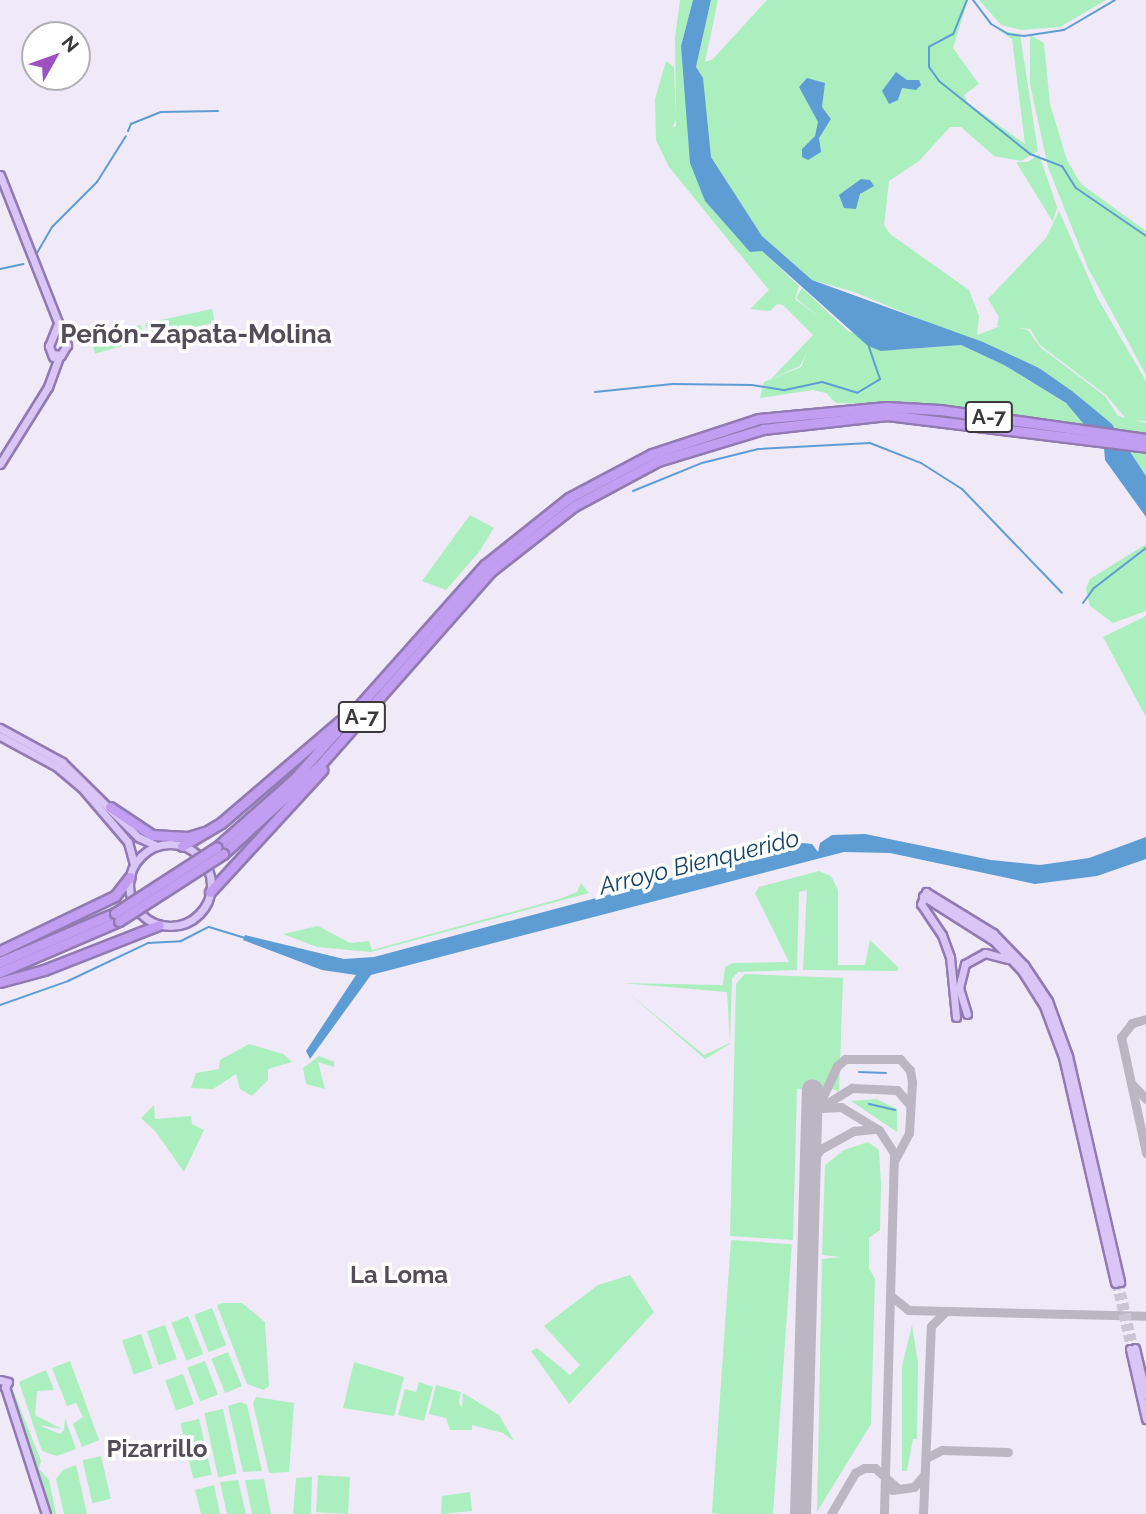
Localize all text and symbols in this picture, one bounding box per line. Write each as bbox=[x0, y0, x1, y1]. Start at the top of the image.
north arrow bbox=[21, 21, 91, 91]
text: N bbox=[57, 31, 84, 56]
district label: Peñón-Zapata-Molina bbox=[60, 319, 332, 351]
road number: A-7 bbox=[964, 400, 1014, 434]
road number: A-7 bbox=[338, 700, 386, 734]
water label: Arroyo Bienquerido bbox=[596, 823, 802, 901]
district label: La Loma bbox=[350, 1261, 448, 1289]
district label: Pizarrillo bbox=[106, 1435, 208, 1463]

